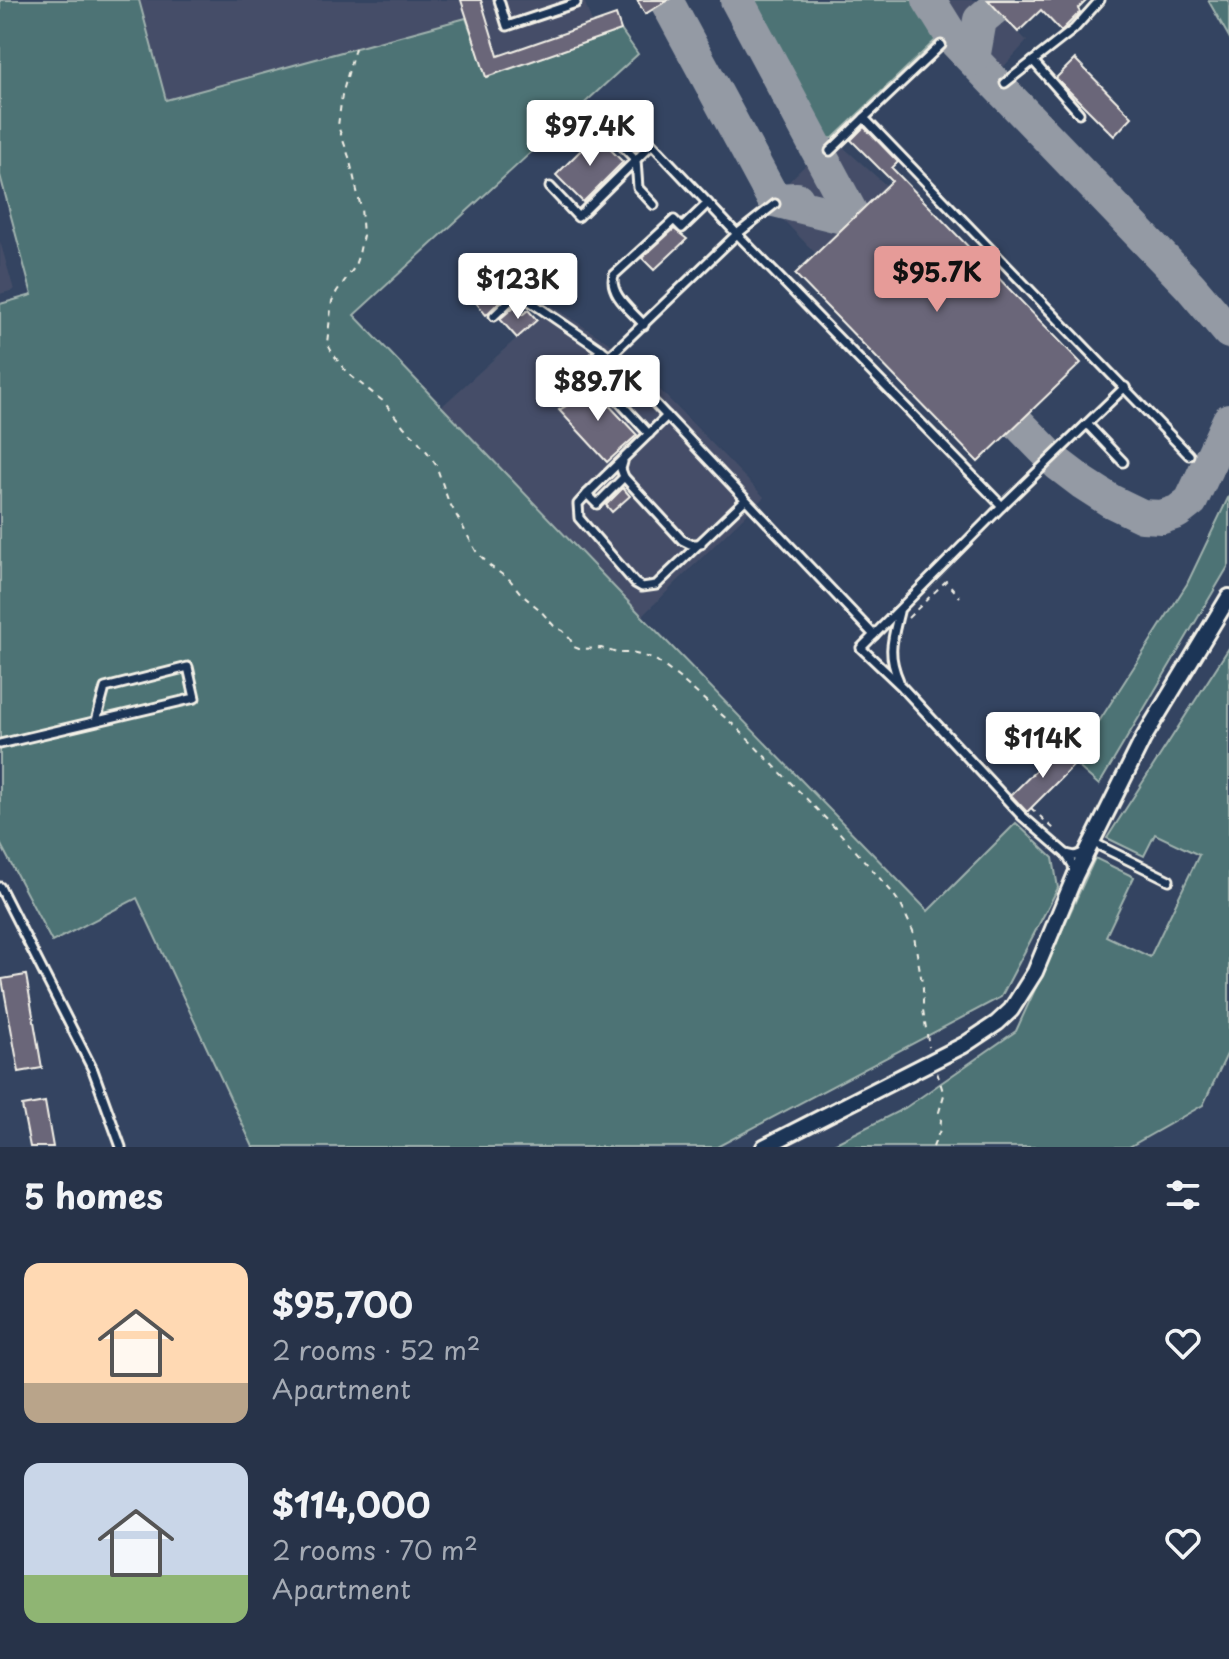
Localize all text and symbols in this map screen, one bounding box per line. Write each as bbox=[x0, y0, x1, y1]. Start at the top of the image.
pin: $97.4K bbox=[525, 100, 655, 168]
text: $97.4K bbox=[545, 106, 635, 145]
pin: $95.7K bbox=[872, 246, 1002, 314]
text: $95.7K bbox=[892, 252, 982, 291]
pin: $123K bbox=[462, 253, 574, 321]
text: $123K bbox=[476, 259, 560, 298]
pin: $89.7K bbox=[533, 355, 663, 423]
text: $89.7K bbox=[554, 361, 642, 400]
pin: $114K bbox=[987, 712, 1099, 780]
text: $114K bbox=[1004, 718, 1082, 757]
text: 5 homes bbox=[24, 1169, 163, 1221]
icon: filters bbox=[1161, 1173, 1205, 1217]
text: $95,700 bbox=[272, 1278, 413, 1330]
icon: home bbox=[88, 1295, 184, 1391]
icon: heart bbox=[1161, 1321, 1205, 1365]
text: 2 rooms · 52 m² bbox=[272, 1330, 480, 1369]
text: Apartment bbox=[272, 1369, 411, 1408]
text: $114,000 bbox=[272, 1478, 430, 1530]
icon: home bbox=[88, 1495, 184, 1591]
icon: heart bbox=[1161, 1521, 1205, 1565]
text: 2 rooms · 70 m² bbox=[272, 1530, 478, 1569]
text: Apartment bbox=[272, 1569, 411, 1608]

